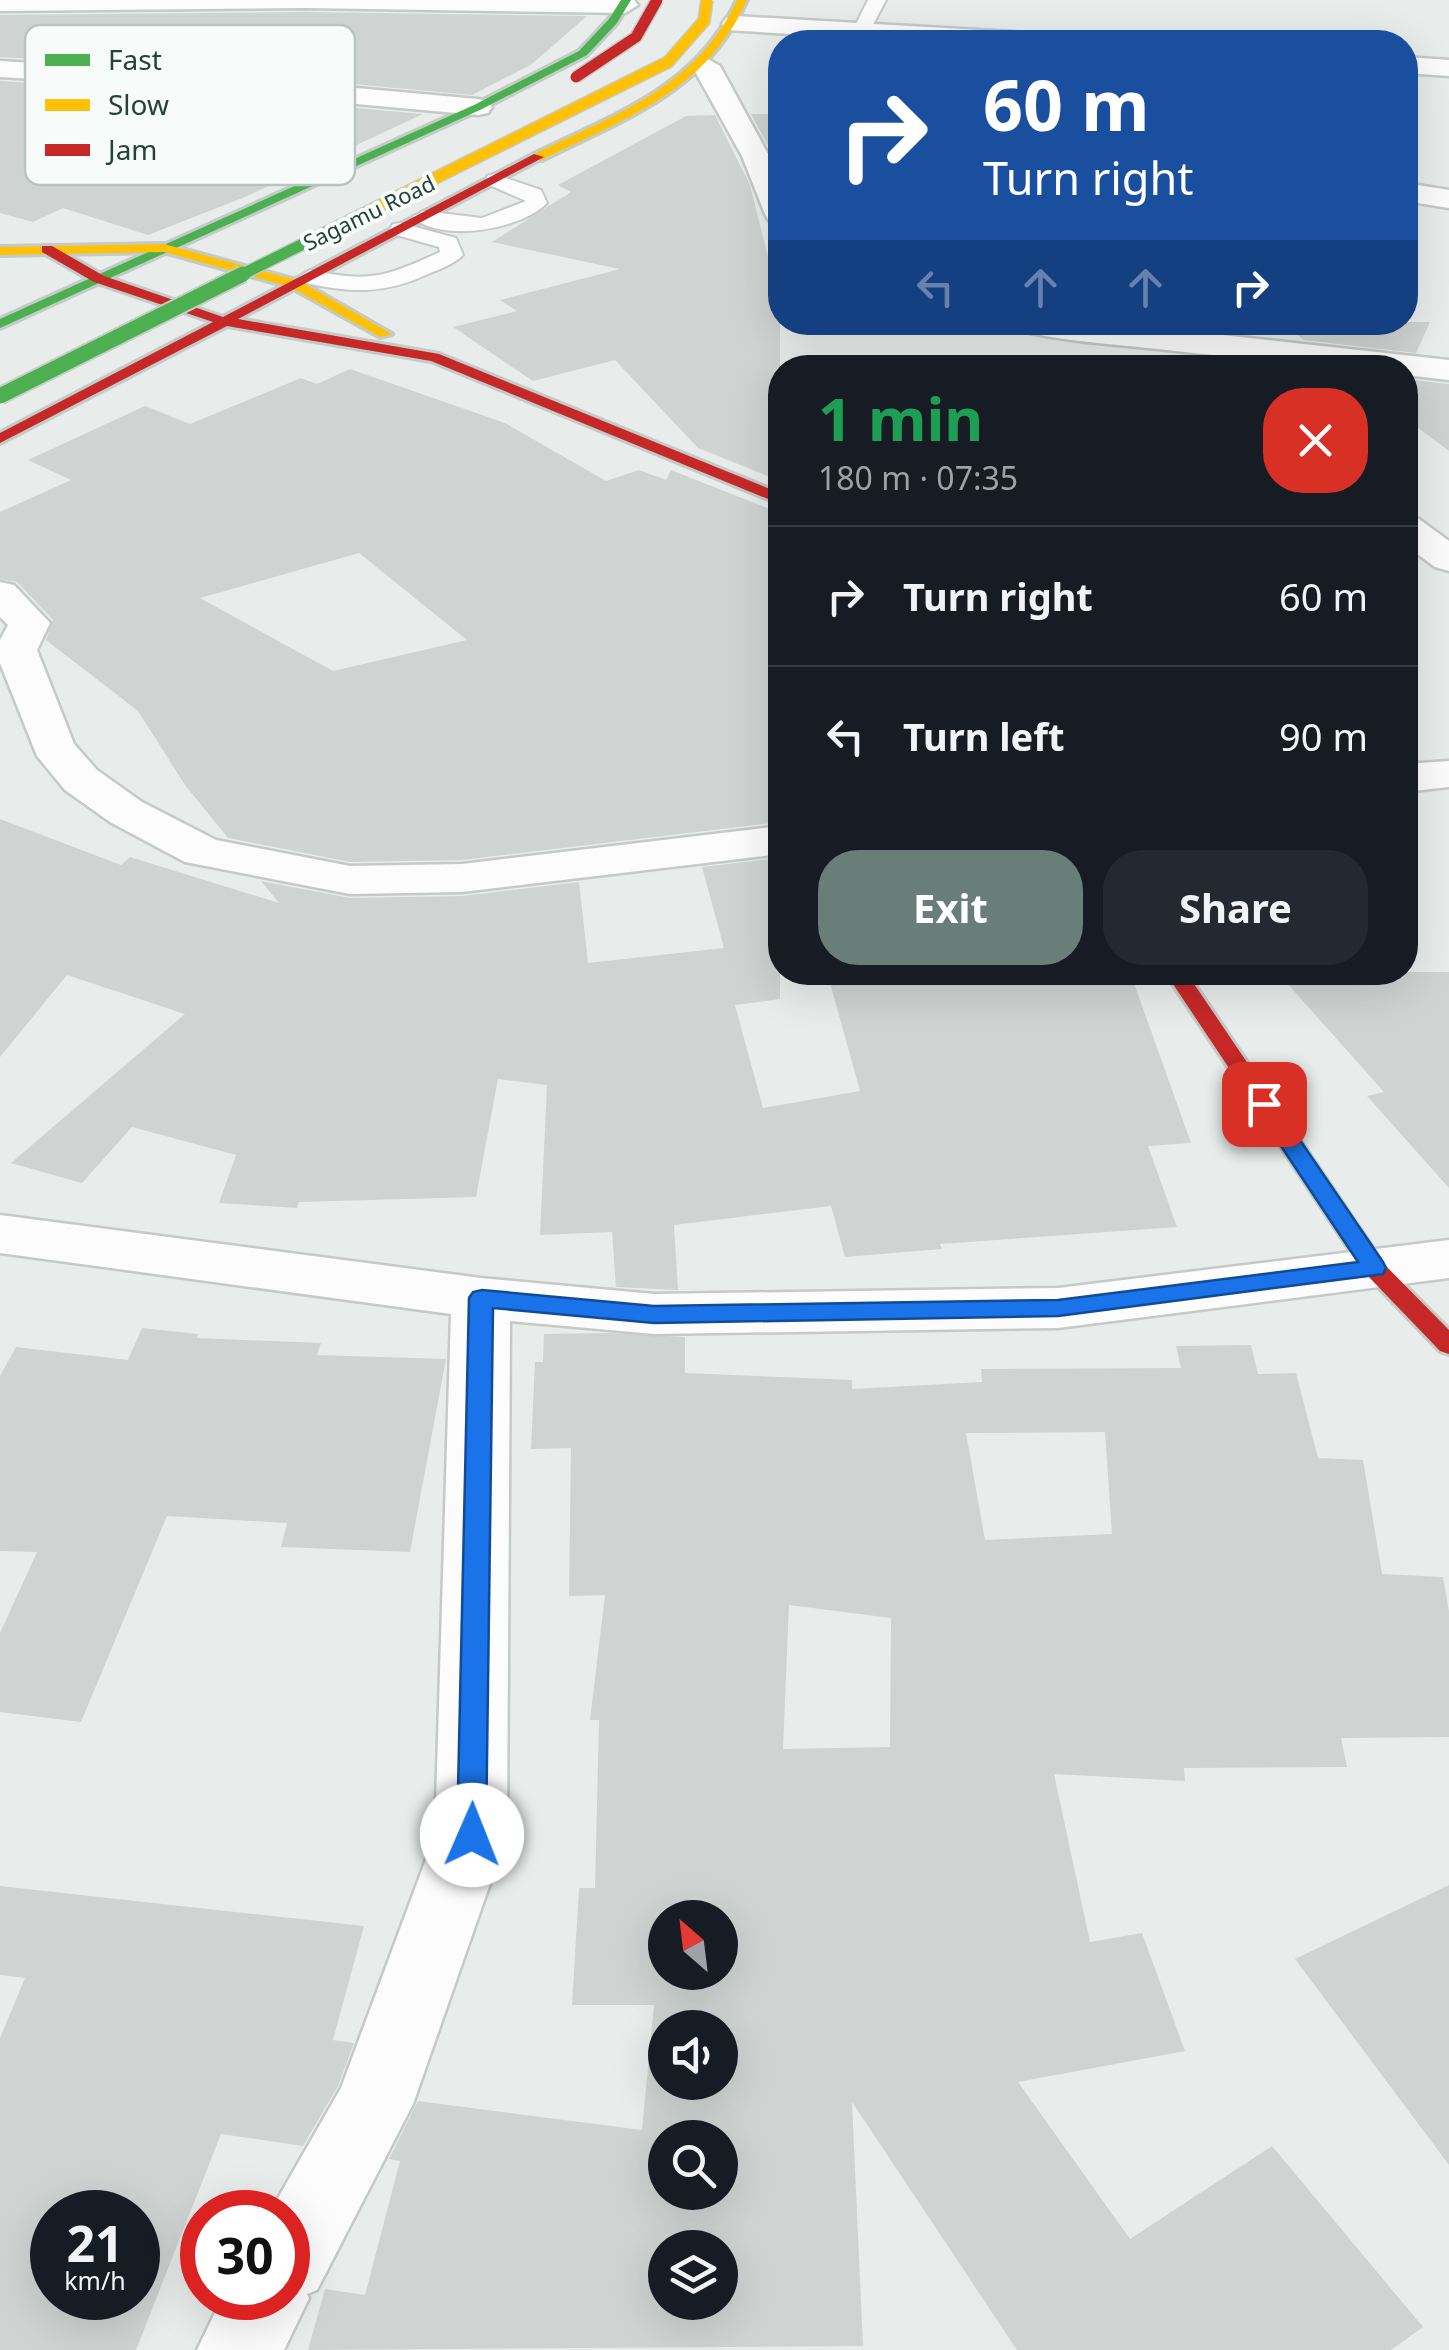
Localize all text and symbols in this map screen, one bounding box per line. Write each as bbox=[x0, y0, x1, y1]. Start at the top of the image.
legend bbox=[25, 25, 355, 185]
text: Fast bbox=[108, 40, 162, 78]
text: 60 m bbox=[983, 56, 1150, 152]
icon: right bbox=[818, 70, 948, 200]
text: Slow bbox=[108, 85, 169, 123]
text: Jam bbox=[105, 130, 158, 168]
text: Turn right bbox=[983, 147, 1194, 208]
street label: Sagamu Road bbox=[298, 167, 439, 257]
icon: left bbox=[908, 260, 963, 315]
icon: ahead bbox=[1013, 260, 1068, 315]
icon: ahead bbox=[1118, 260, 1173, 315]
icon: right bbox=[1223, 260, 1278, 315]
text: 1 min bbox=[818, 377, 983, 459]
button: close bbox=[1263, 388, 1368, 493]
text: 180 m · 07:35 bbox=[818, 456, 1018, 499]
icon: right bbox=[818, 569, 873, 624]
text: Turn right bbox=[903, 570, 1093, 622]
text: 60 m bbox=[1279, 570, 1368, 622]
icon: left bbox=[818, 709, 873, 764]
text: Turn left bbox=[903, 710, 1065, 762]
text: 90 m bbox=[1279, 710, 1368, 762]
button: Exit bbox=[818, 850, 1083, 965]
button: Share bbox=[1103, 850, 1368, 965]
pin bbox=[1222, 1062, 1307, 1147]
icon: arrive bbox=[1237, 1077, 1292, 1132]
position arrow bbox=[420, 1783, 524, 1887]
north arrow bbox=[648, 1900, 738, 1990]
map controls bbox=[648, 1900, 738, 2320]
button: sound bbox=[648, 2010, 738, 2100]
button: search bbox=[648, 2120, 738, 2210]
speed limit sign: 30 bbox=[180, 2190, 310, 2320]
text: 21 bbox=[66, 2209, 124, 2277]
button: layers bbox=[648, 2230, 738, 2320]
text: km/h bbox=[64, 2263, 126, 2297]

